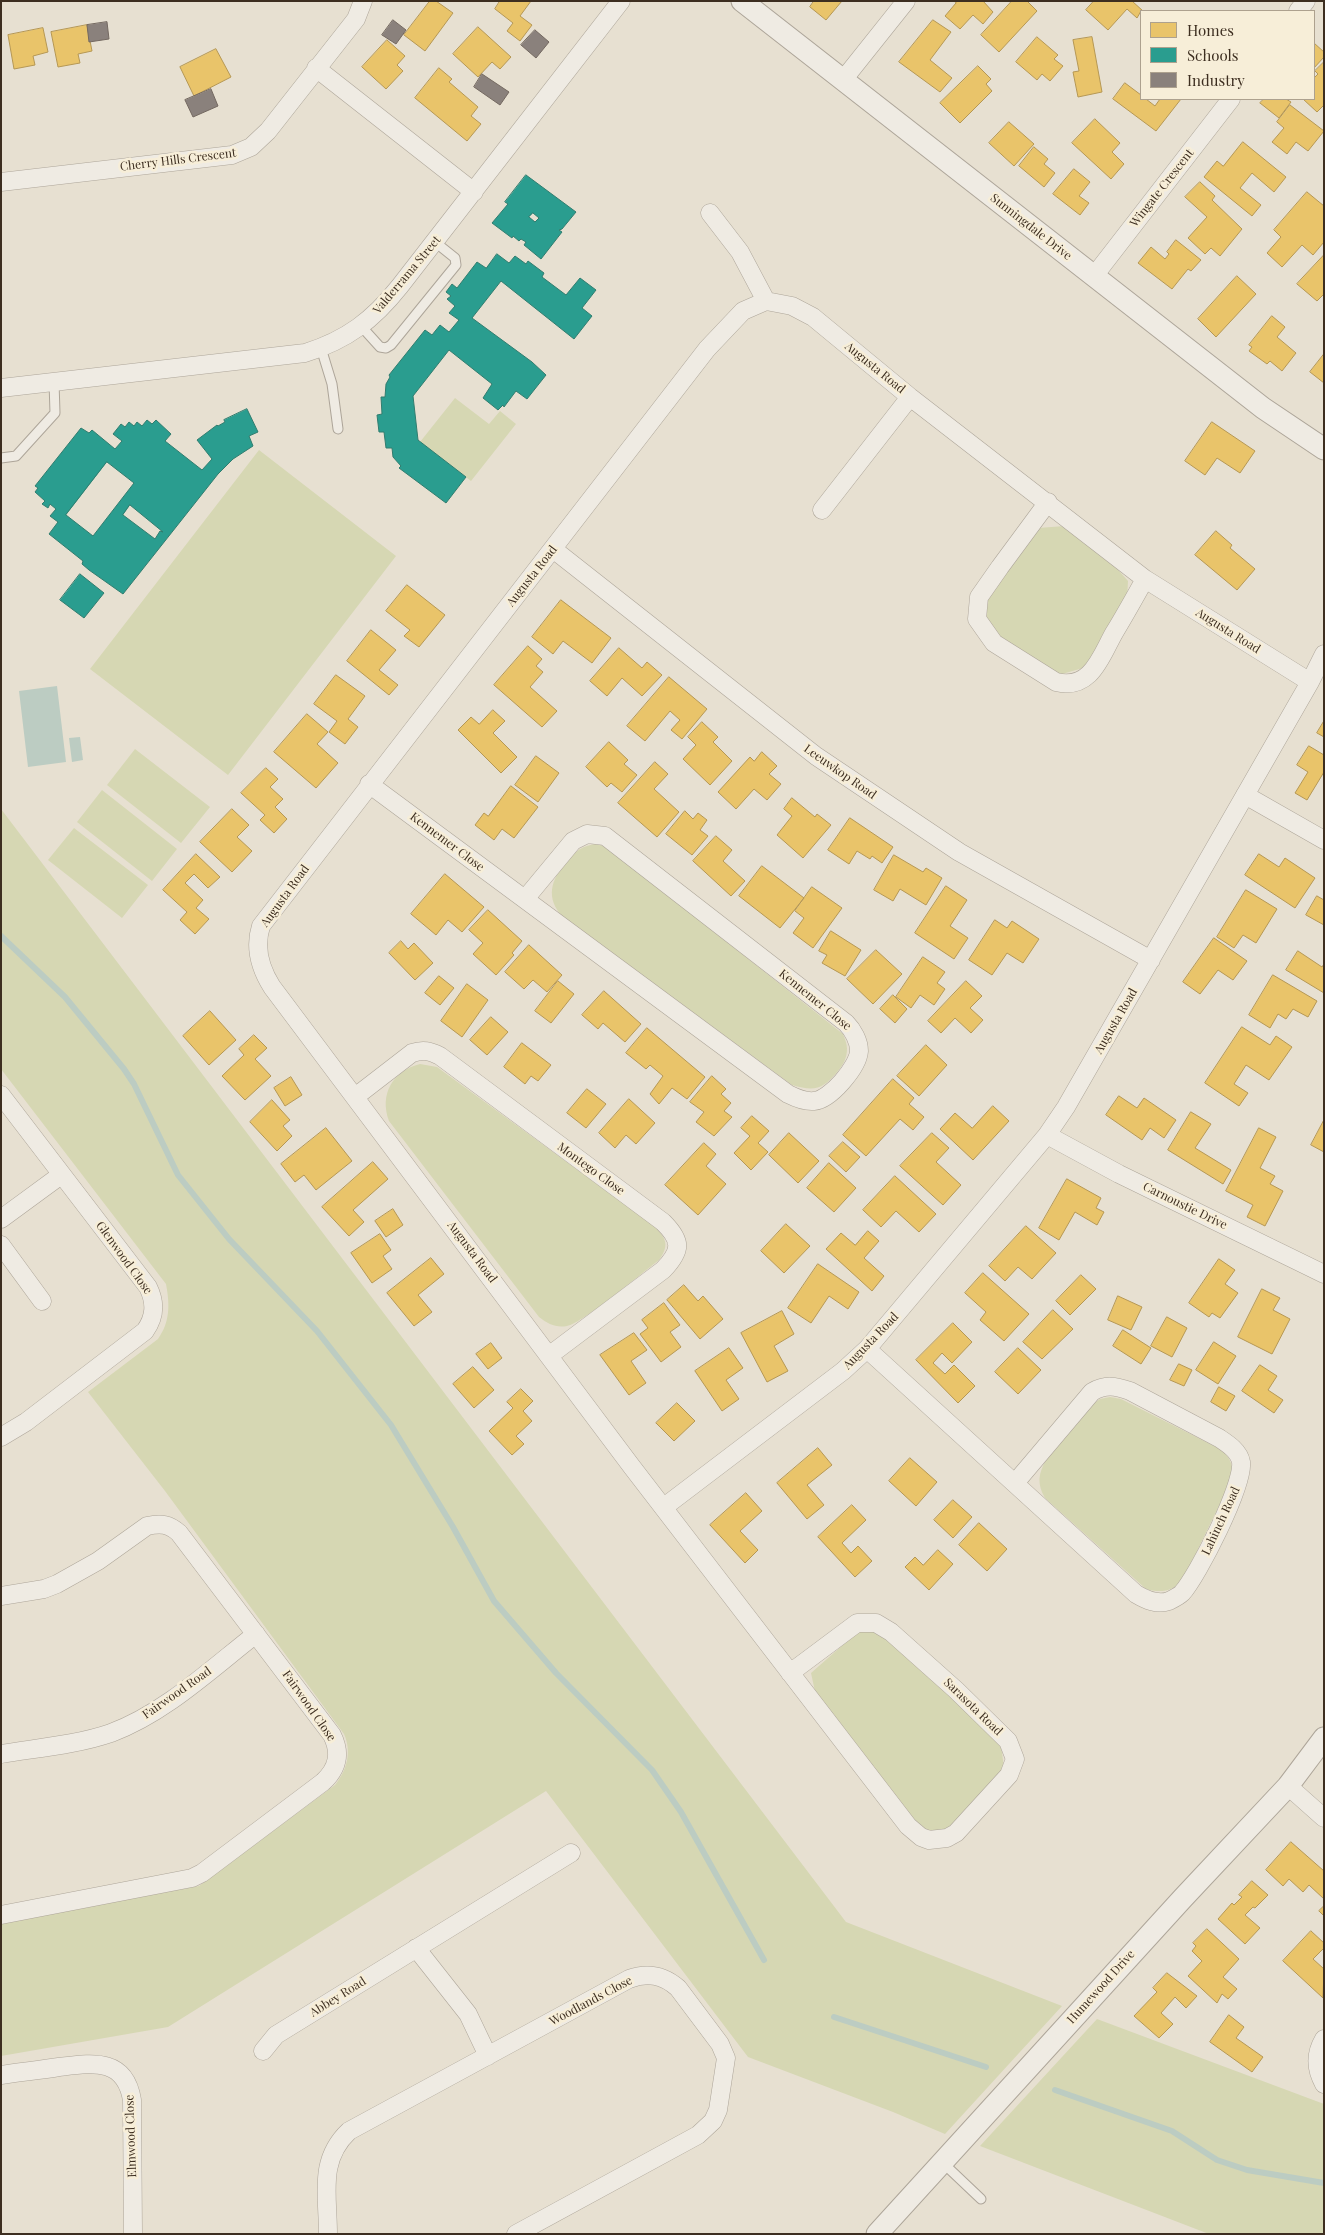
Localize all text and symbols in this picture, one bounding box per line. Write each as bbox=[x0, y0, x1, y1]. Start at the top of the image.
legend bbox=[1140, 10, 1315, 100]
text: Homes bbox=[1187, 20, 1234, 40]
text: Schools bbox=[1187, 45, 1239, 65]
text: Industry bbox=[1187, 70, 1245, 90]
street label: Cherry Hills Crescent bbox=[119, 146, 237, 174]
street label: Wingate Crescent bbox=[1127, 146, 1197, 230]
street label: Sunningdale Drive bbox=[987, 191, 1075, 263]
street label: Valderrama Street bbox=[370, 233, 444, 317]
street label: Augusta Road bbox=[842, 339, 908, 397]
street label: Augusta Road bbox=[504, 543, 560, 609]
street label: Augusta Road bbox=[1193, 605, 1263, 657]
street label: Leeuwkop Road bbox=[801, 742, 879, 802]
street label: Kennemer Close bbox=[407, 809, 487, 875]
street label: Augusta Road bbox=[258, 862, 312, 930]
street label: Kennemer Close bbox=[776, 966, 854, 1034]
street label: Augusta Road bbox=[1091, 986, 1141, 1056]
street label: Montego Close bbox=[555, 1140, 627, 1198]
street label: Carnoustie Drive bbox=[1141, 1179, 1229, 1233]
street label: Augusta Road bbox=[444, 1218, 500, 1286]
street label: Glenwood Close bbox=[93, 1219, 155, 1297]
street label: Augusta Road bbox=[840, 1310, 902, 1372]
street label: Lahinch Road bbox=[1199, 1484, 1243, 1558]
street label: Fairwood Road bbox=[140, 1664, 214, 1722]
street label: Fairwood Close bbox=[279, 1668, 339, 1744]
street label: Sarasota Road bbox=[941, 1675, 1005, 1739]
street label: Humewood Drive bbox=[1064, 1947, 1138, 2027]
street label: Woodlands Close bbox=[547, 1973, 635, 2029]
street label: Abbey Road bbox=[307, 1974, 369, 2020]
street label: Elmwood Close bbox=[122, 2094, 140, 2178]

